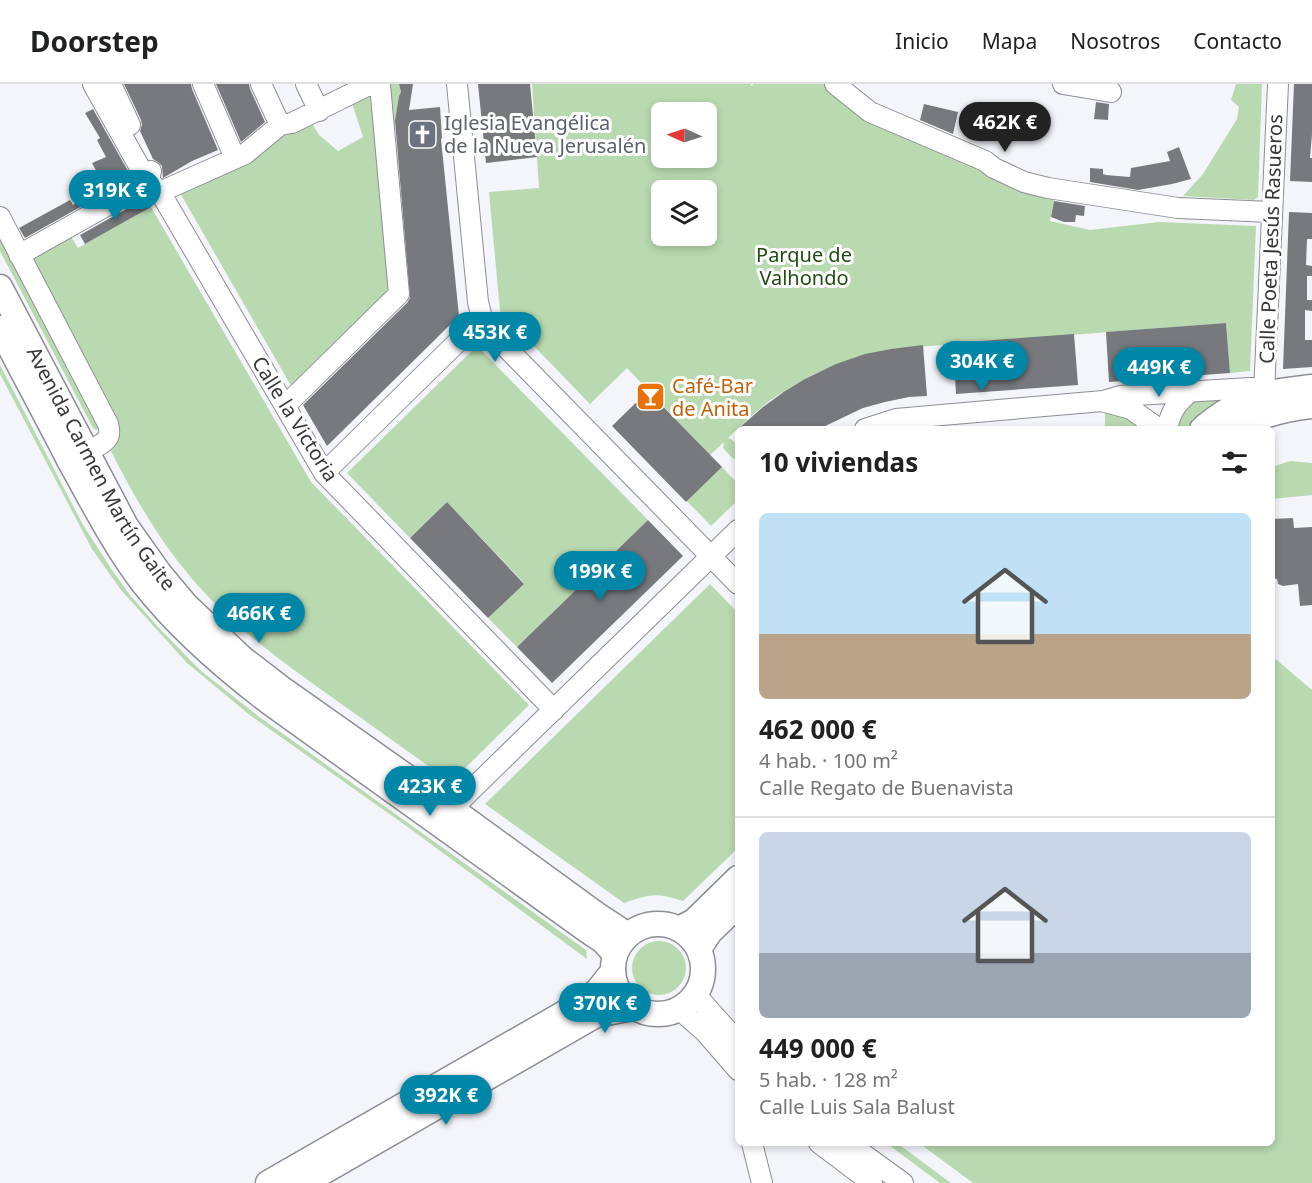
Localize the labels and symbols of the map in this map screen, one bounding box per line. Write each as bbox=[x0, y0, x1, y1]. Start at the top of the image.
north arrow bbox=[651, 102, 717, 168]
pin: 462K € bbox=[956, 102, 1054, 153]
place label: Iglesia Evangélica de la Nueva Jerusalén bbox=[444, 109, 646, 159]
street label: Calle Poeta Jesús Rasueros bbox=[1253, 114, 1288, 364]
church icon: Iglesia Evangélica de la Nueva Jerusalén bbox=[407, 118, 439, 150]
pin: 319K € bbox=[66, 170, 164, 221]
park label: Parque de Valhondo bbox=[756, 241, 852, 291]
pin: 453K € bbox=[446, 312, 544, 363]
pin: 304K € bbox=[933, 341, 1031, 392]
street label: Avenida Carmen Martín Gaite bbox=[21, 342, 182, 596]
pin: 449K € bbox=[1110, 347, 1208, 398]
street label: Calle la Victoria bbox=[246, 351, 345, 487]
place label: Café-Bar de Anita bbox=[672, 372, 753, 422]
bar icon: Café-Bar de Anita bbox=[635, 381, 667, 413]
pin: 199K € bbox=[551, 551, 649, 602]
pin: 466K € bbox=[210, 593, 308, 644]
pin: 423K € bbox=[381, 766, 479, 817]
pin: 370K € bbox=[556, 983, 654, 1034]
pin: 392K € bbox=[397, 1075, 495, 1126]

